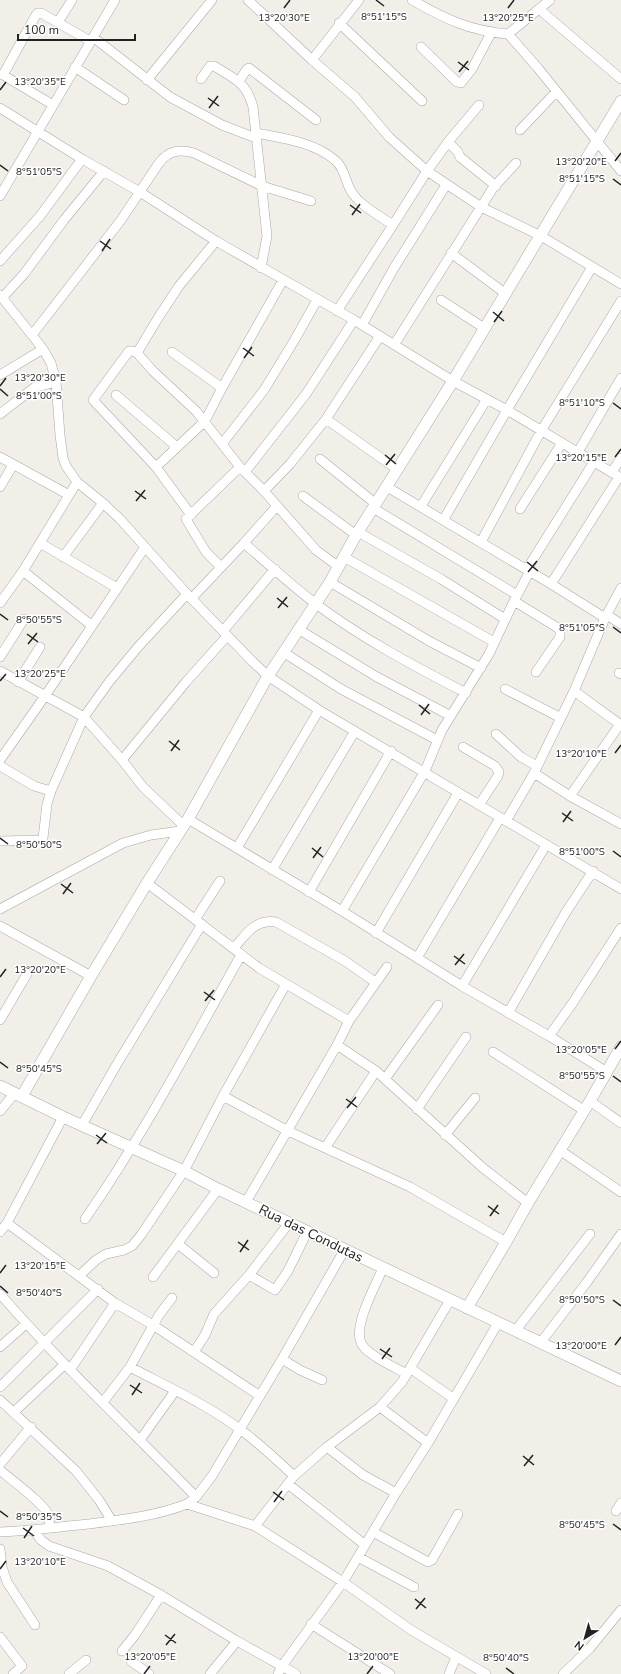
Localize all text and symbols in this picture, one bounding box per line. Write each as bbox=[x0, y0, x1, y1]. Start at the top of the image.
text: 8°51'15"S bbox=[361, 10, 407, 24]
text: 13°20'30"E bbox=[258, 11, 310, 25]
text: 13°20'25"E bbox=[482, 11, 534, 25]
scale bar bbox=[18, 16, 135, 42]
text: 100 m bbox=[24, 22, 59, 38]
text: 13°20'35"E bbox=[14, 75, 66, 89]
text: 13°20'20"E bbox=[555, 155, 607, 169]
text: 8°51'05"S bbox=[16, 165, 62, 179]
text: 8°51'15"S bbox=[559, 172, 605, 186]
text: 13°20'30"E bbox=[14, 371, 66, 385]
text: 8°51'00"S bbox=[16, 389, 62, 403]
text: 8°51'10"S bbox=[559, 396, 605, 410]
text: 13°20'15"E bbox=[555, 451, 607, 465]
text: 8°50'55"S bbox=[16, 613, 62, 627]
text: 8°51'05"S bbox=[559, 621, 605, 635]
text: 13°20'25"E bbox=[14, 667, 66, 681]
text: 13°20'10"E bbox=[555, 747, 607, 761]
text: 8°50'50"S bbox=[16, 838, 62, 852]
text: 8°51'00"S bbox=[559, 845, 605, 859]
text: 13°20'20"E bbox=[14, 963, 66, 977]
text: 13°20'05"E bbox=[555, 1043, 607, 1057]
text: 8°50'45"S bbox=[16, 1062, 62, 1076]
text: 8°50'55"S bbox=[559, 1069, 605, 1083]
street label: Rua das Condutas bbox=[255, 1200, 366, 1267]
text: 13°20'15"E bbox=[14, 1259, 66, 1273]
text: 8°50'40"S bbox=[16, 1286, 62, 1300]
text: 8°50'50"S bbox=[559, 1293, 605, 1307]
text: 13°20'00"E bbox=[555, 1339, 607, 1353]
text: 8°50'35"S bbox=[16, 1510, 62, 1524]
text: 8°50'45"S bbox=[559, 1518, 605, 1532]
text: 13°20'10"E bbox=[14, 1555, 66, 1569]
north arrow bbox=[565, 1618, 605, 1658]
text: N bbox=[571, 1637, 587, 1654]
text: 13°20'05"E bbox=[124, 1650, 176, 1664]
text: 13°20'00"E bbox=[347, 1650, 399, 1664]
text: 8°50'40"S bbox=[483, 1651, 529, 1665]

